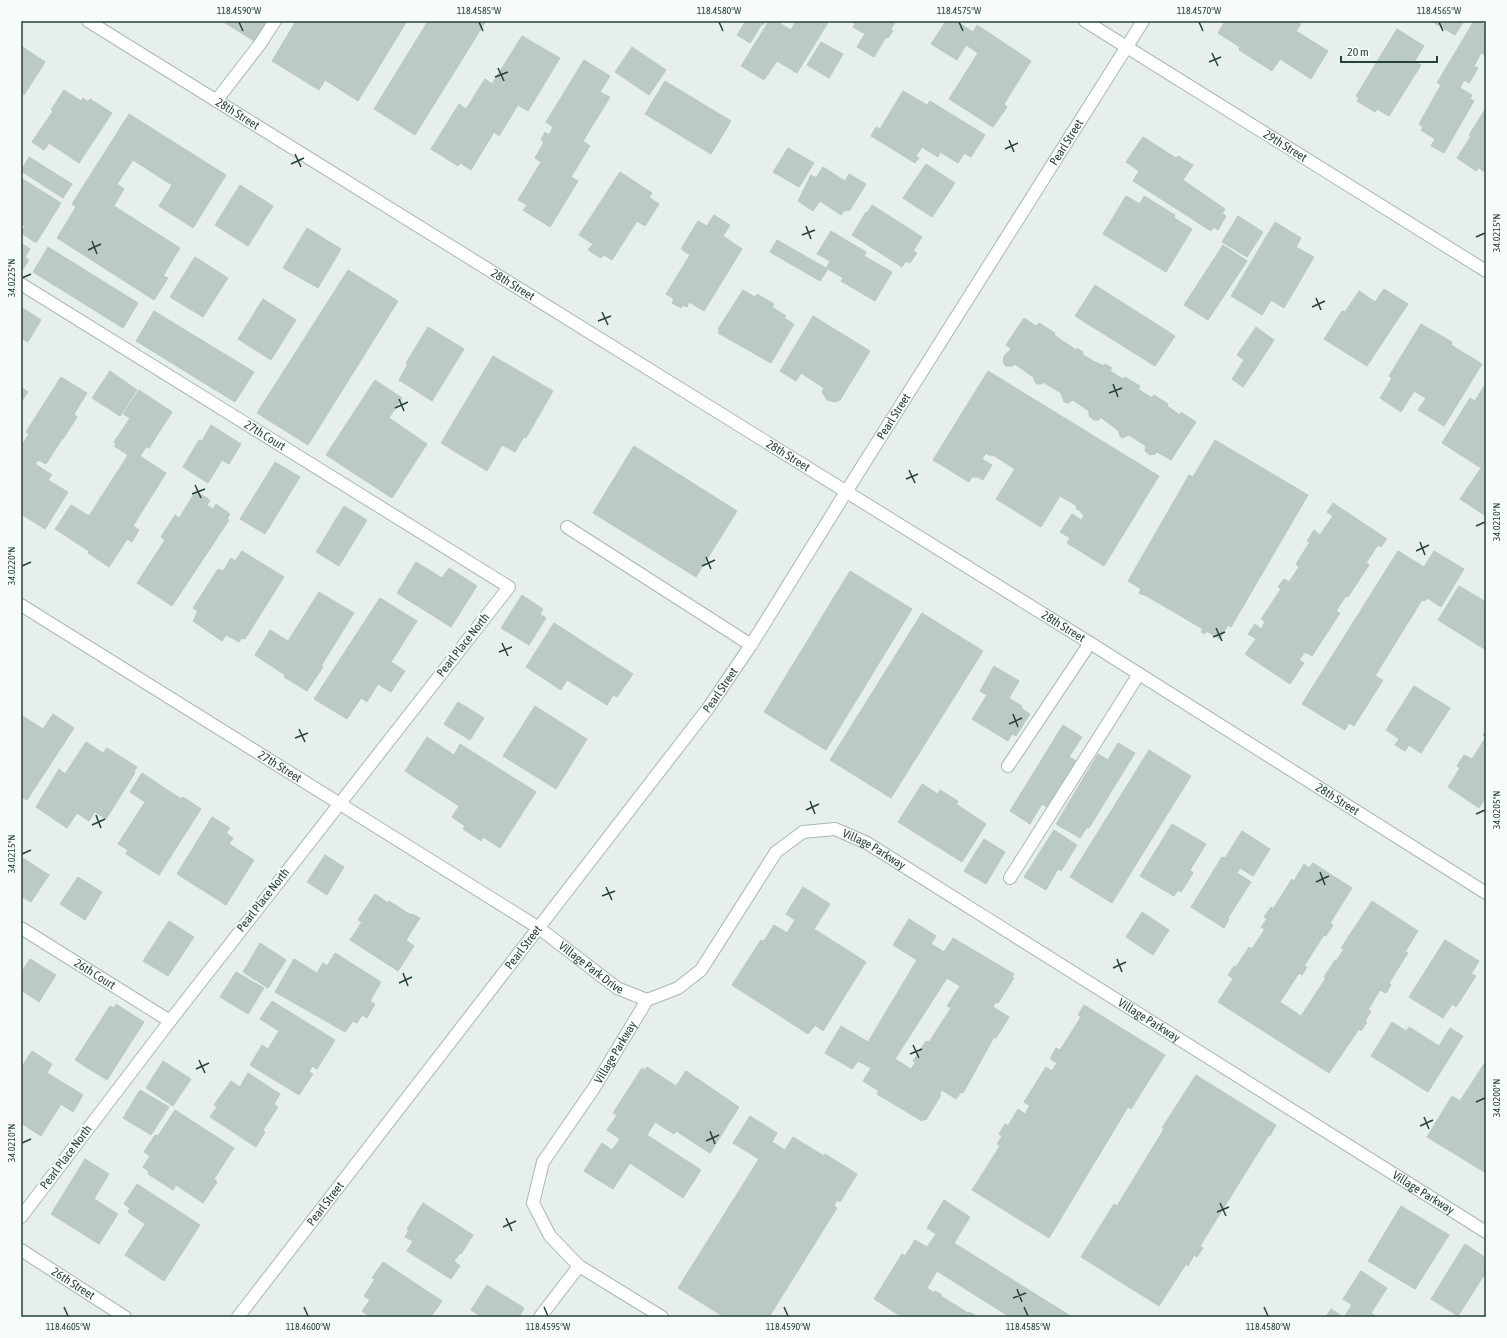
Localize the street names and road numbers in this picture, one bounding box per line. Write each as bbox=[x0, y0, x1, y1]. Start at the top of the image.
street label: 28th Street bbox=[213, 95, 262, 133]
street label: Pearl Street bbox=[1047, 116, 1086, 168]
street label: 29th Street bbox=[1261, 127, 1310, 165]
street label: 28th Street bbox=[488, 266, 538, 304]
street label: Pearl Street bbox=[874, 390, 914, 442]
street label: 27th Court bbox=[242, 417, 288, 454]
street label: 28th Street bbox=[764, 437, 813, 475]
street label: 28th Street bbox=[1039, 608, 1088, 646]
street label: Pearl Place North bbox=[434, 610, 492, 680]
street label: Pearl Street bbox=[700, 664, 741, 716]
street label: 27th Street bbox=[255, 748, 305, 785]
street label: 28th Street bbox=[1313, 780, 1362, 818]
street label: Village Parkway bbox=[840, 826, 908, 872]
street label: Pearl Place North bbox=[234, 865, 292, 935]
street label: Pearl Street bbox=[502, 922, 545, 972]
street label: Village Park Drive bbox=[556, 939, 625, 997]
street label: 26th Court bbox=[72, 956, 118, 992]
street label: Village Parkway bbox=[1115, 996, 1182, 1045]
street label: Village Parkway bbox=[591, 1019, 640, 1086]
street label: Pearl Place North bbox=[37, 1122, 95, 1192]
street label: Village Parkway bbox=[1390, 1168, 1457, 1217]
street label: Pearl Street bbox=[304, 1179, 347, 1229]
street label: 26th Street bbox=[49, 1265, 98, 1303]

